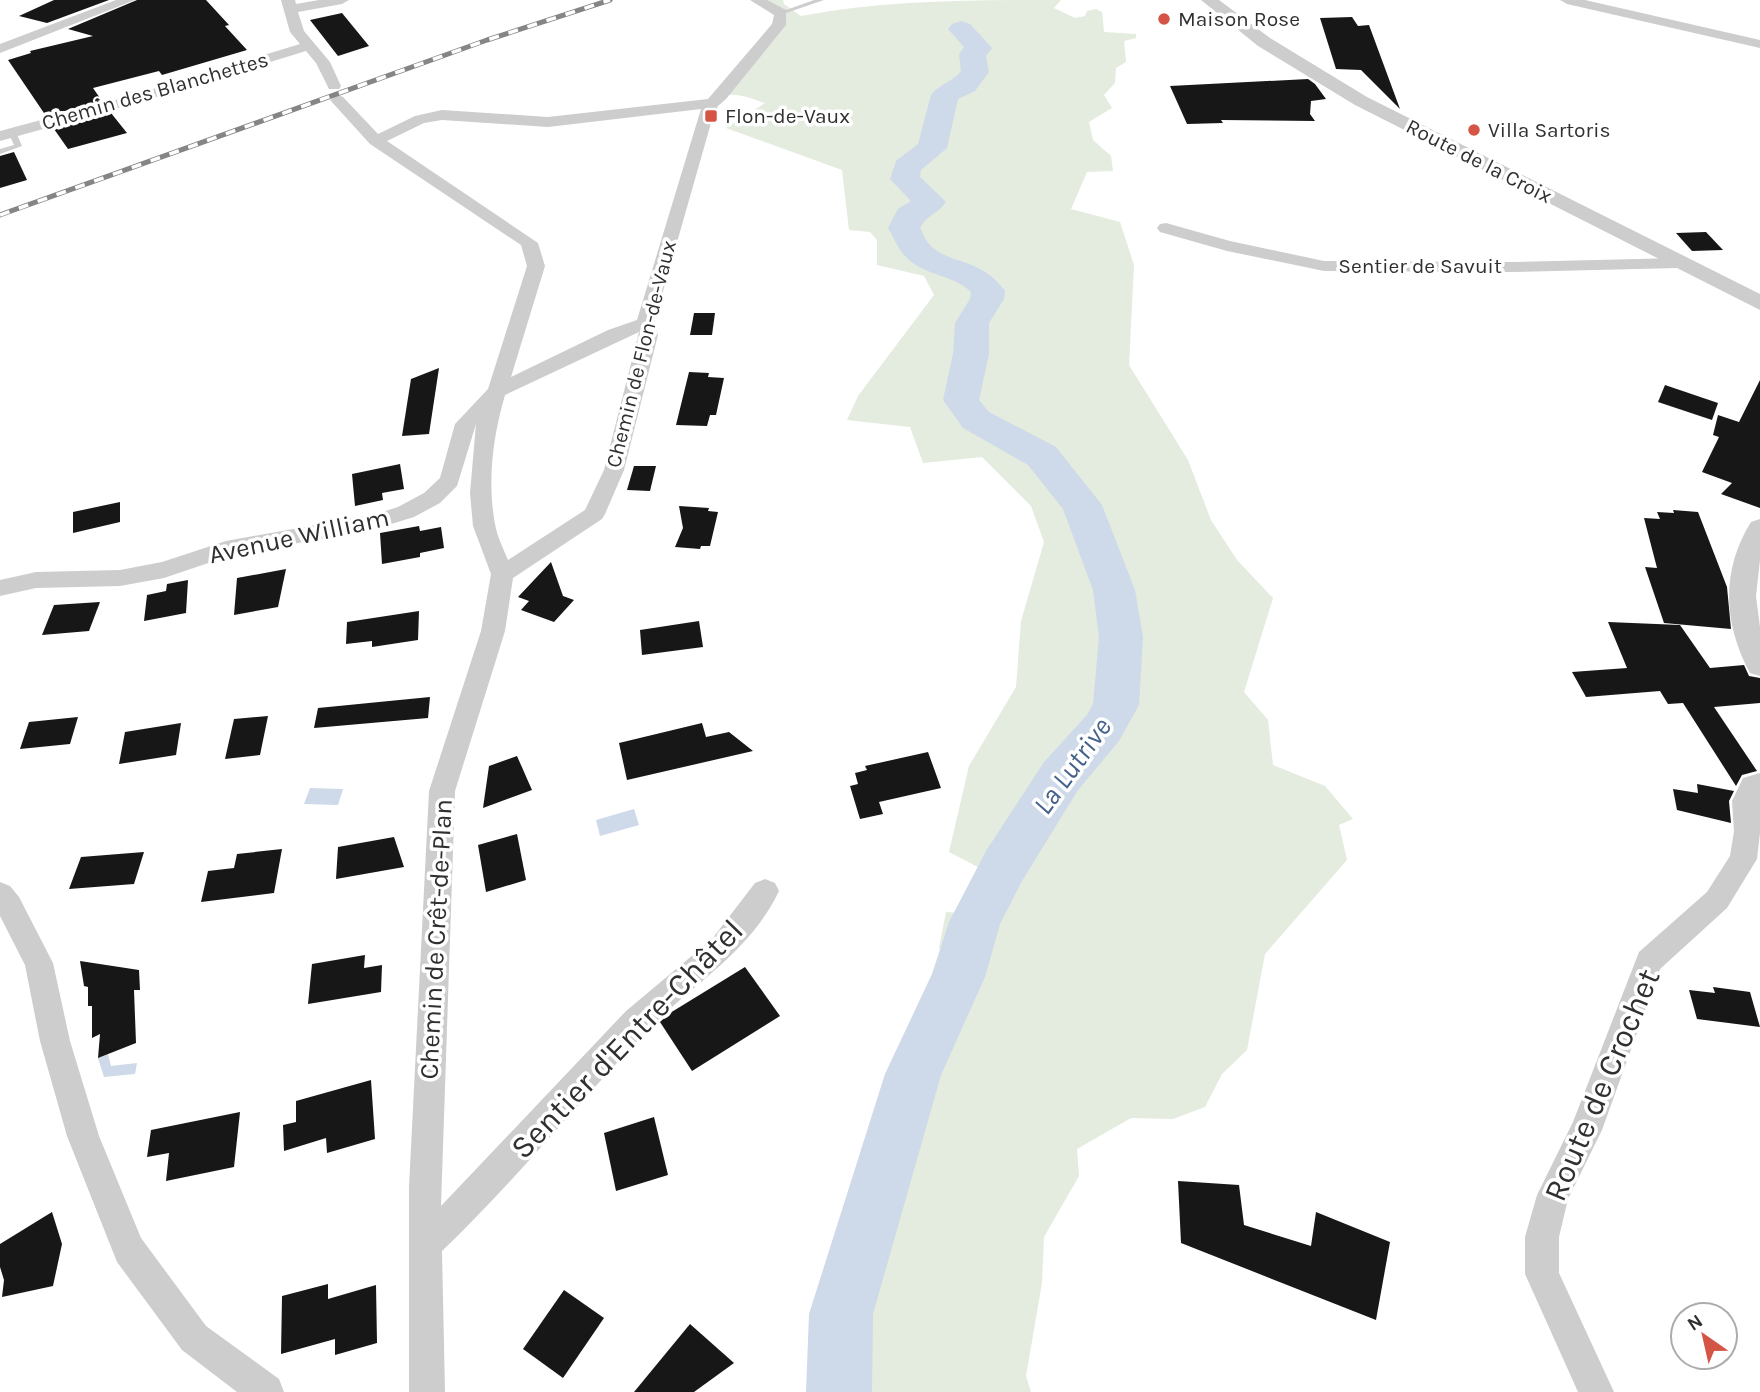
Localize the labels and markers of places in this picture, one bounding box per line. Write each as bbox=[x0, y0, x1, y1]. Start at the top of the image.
place label: Maison Rose bbox=[1178, 7, 1300, 31]
marker: Maison Rose bbox=[1156, 11, 1172, 27]
place label: Flon-de-Vaux bbox=[725, 104, 850, 128]
marker: Flon-de-Vaux bbox=[703, 108, 719, 124]
place label: Villa Sartoris bbox=[1488, 118, 1610, 142]
marker: Villa Sartoris bbox=[1466, 122, 1482, 138]

